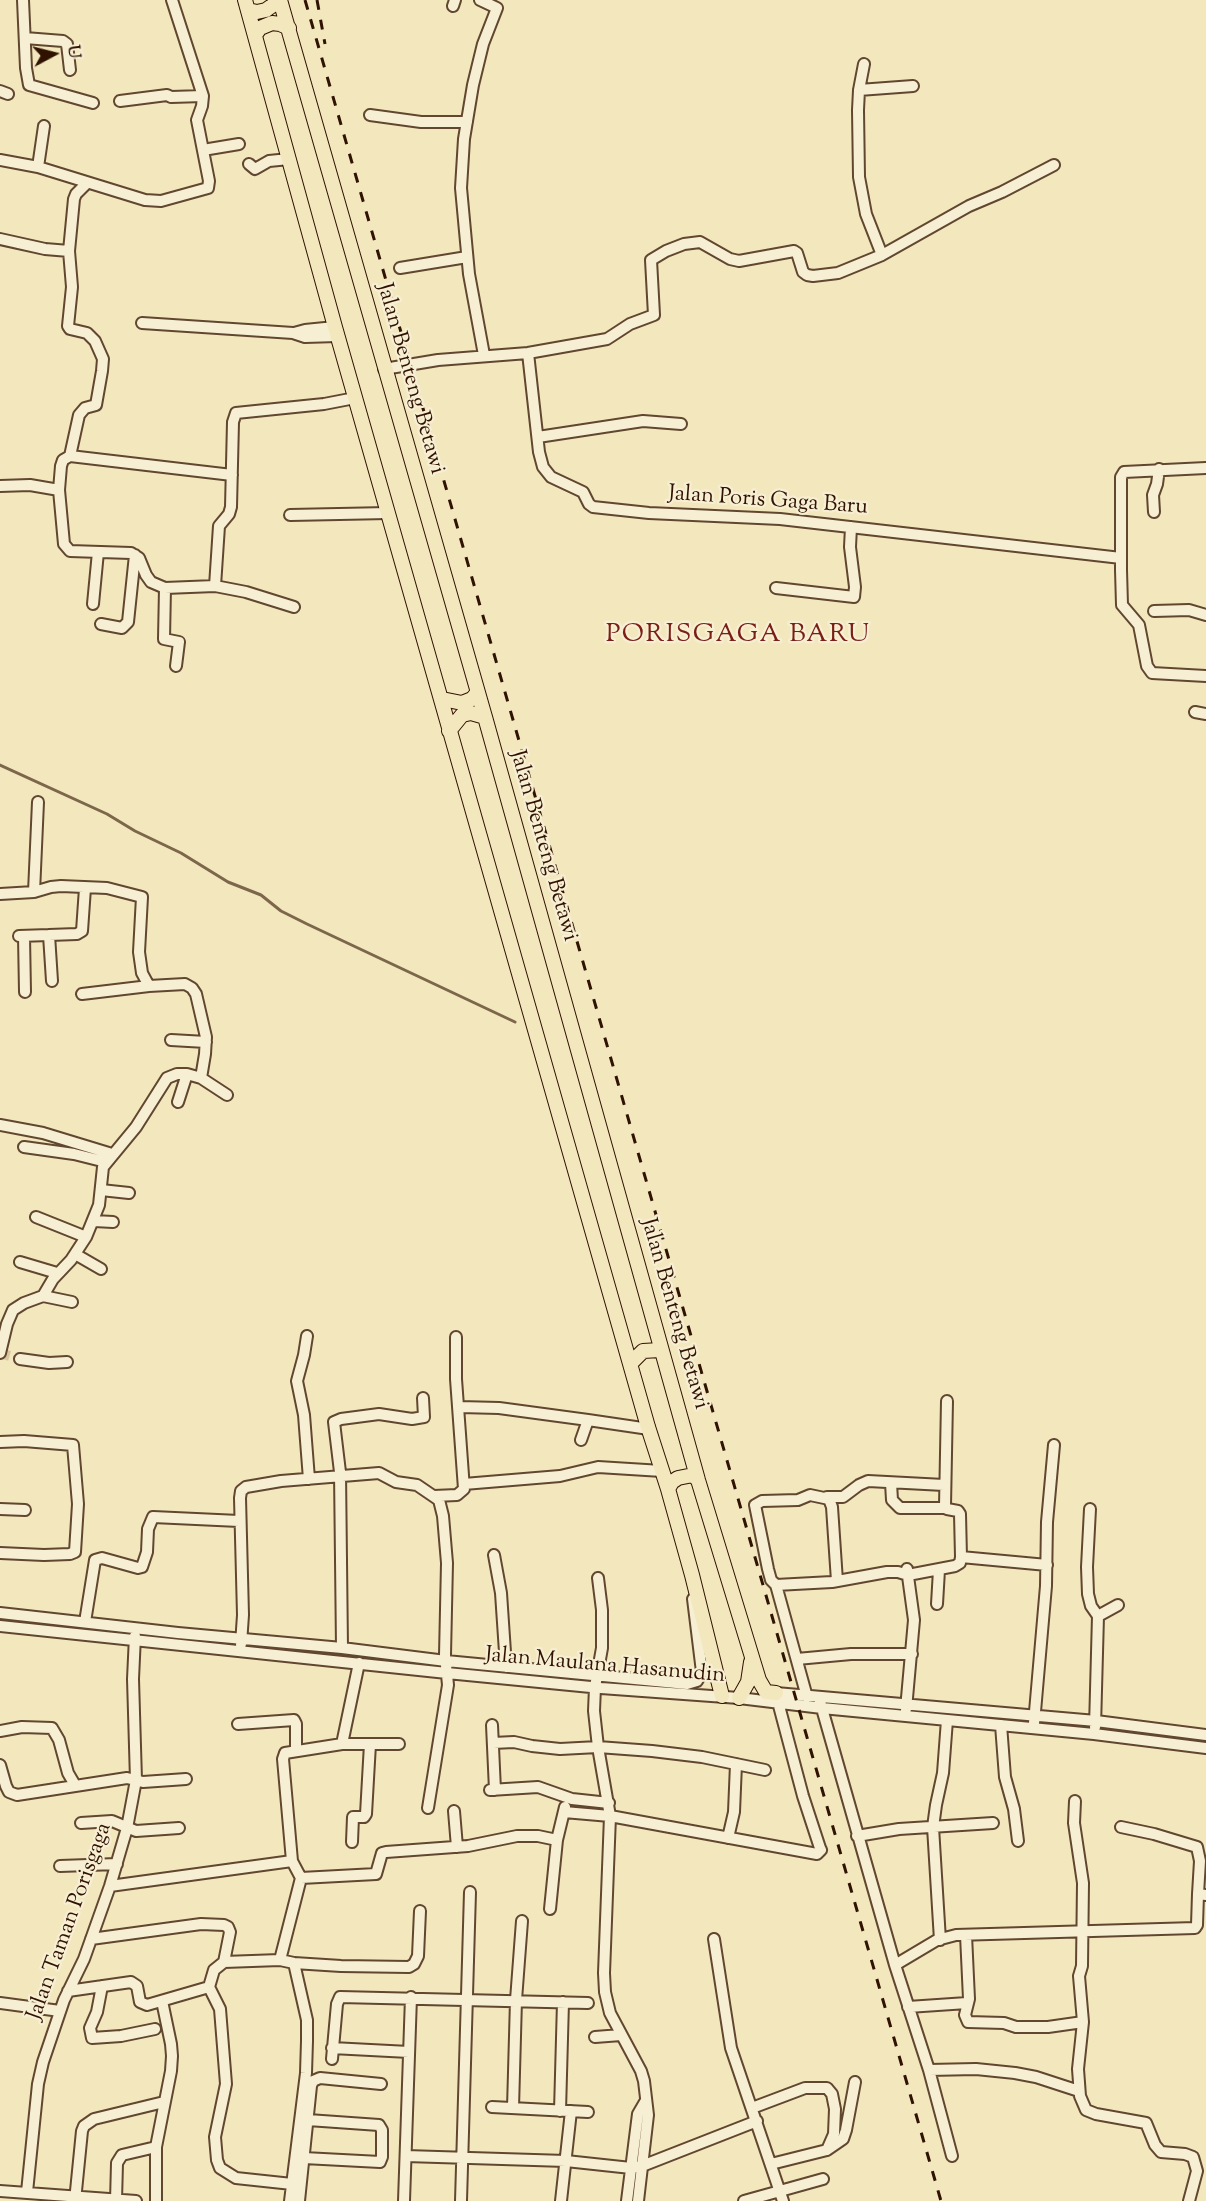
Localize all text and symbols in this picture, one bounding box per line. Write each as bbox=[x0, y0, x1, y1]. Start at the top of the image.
north arrow bbox=[24, 24, 84, 84]
text: U bbox=[60, 44, 85, 60]
street label: Jalan Benteng Betawi bbox=[369, 280, 449, 478]
street label: Jalan Poris Gaga Baru bbox=[667, 482, 869, 522]
district label: PORISGAGA BARU bbox=[606, 621, 870, 653]
street label: Jalan Benteng Betawi bbox=[502, 747, 582, 945]
street label: Jalan Benteng Betawi bbox=[633, 1215, 713, 1413]
street label: Jalan Maulana Hasanudin bbox=[484, 1643, 726, 1691]
street label: Jalan Taman Porisgaga bbox=[23, 1820, 119, 2024]

